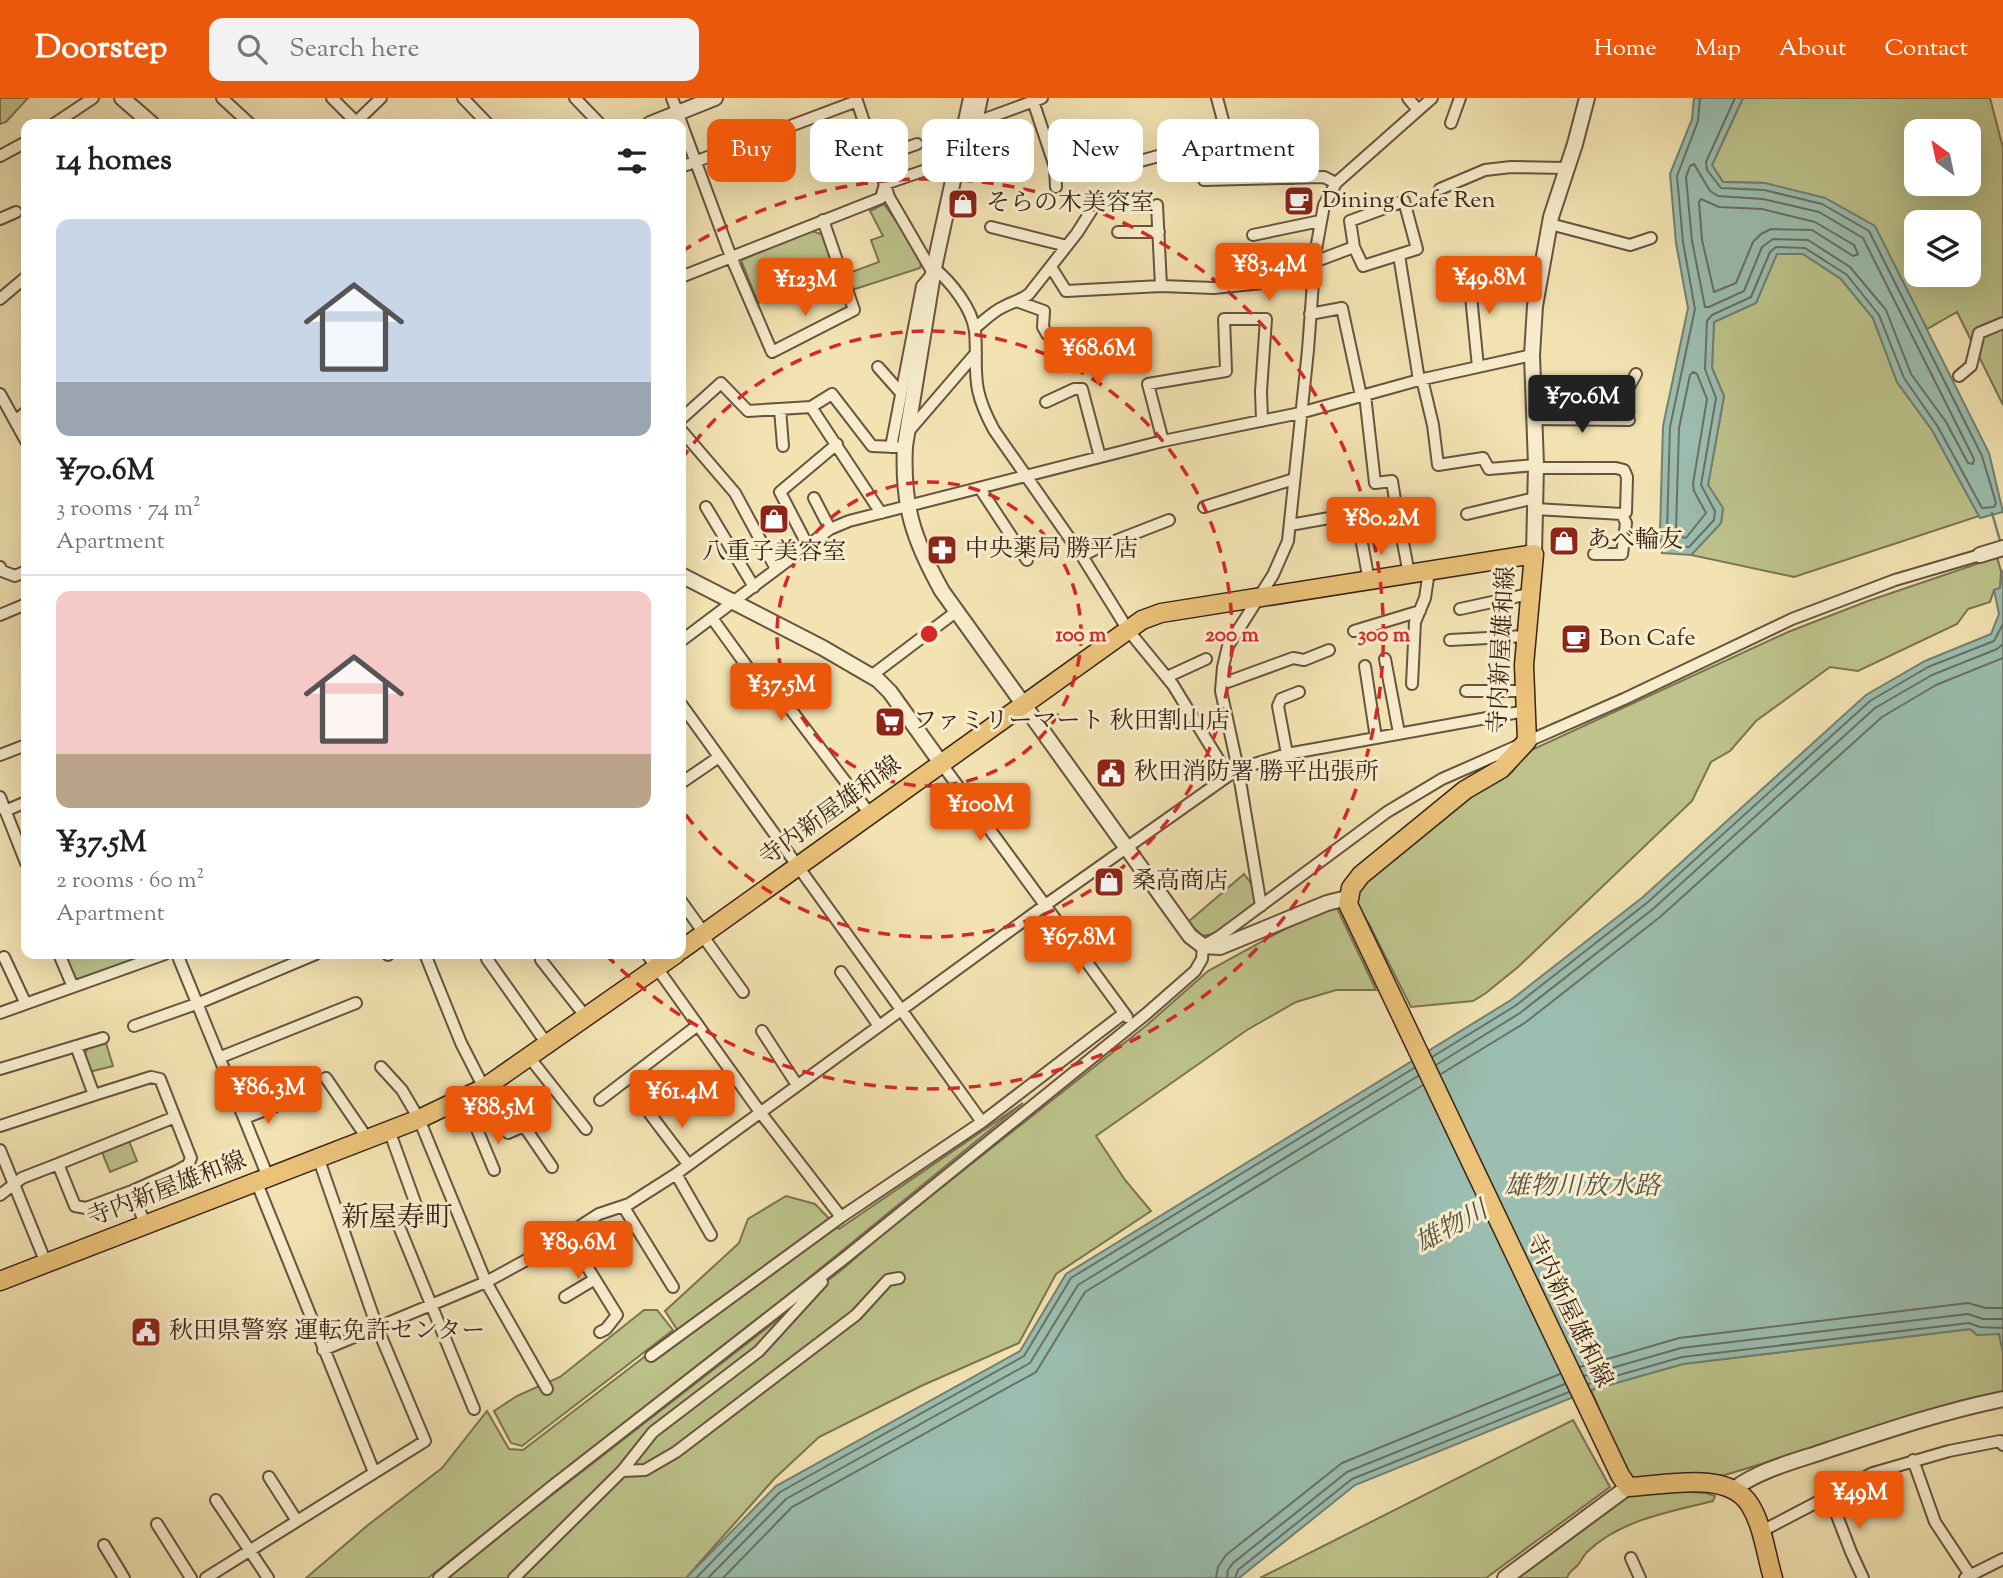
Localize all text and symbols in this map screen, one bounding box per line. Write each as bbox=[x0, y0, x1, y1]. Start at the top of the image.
search box bbox=[209, 18, 699, 81]
text: Doorstep bbox=[35, 25, 167, 73]
icon: search bbox=[233, 30, 271, 68]
text: Search here bbox=[289, 31, 420, 68]
text: Home bbox=[1594, 32, 1657, 66]
text: Map bbox=[1695, 32, 1741, 66]
text: About bbox=[1779, 32, 1846, 66]
text: Contact bbox=[1884, 32, 1968, 66]
chip: Buy bbox=[707, 119, 796, 182]
chip: Rent bbox=[810, 119, 908, 182]
chip: Filters bbox=[922, 119, 1034, 182]
chip: New bbox=[1048, 119, 1143, 182]
chip: Apartment bbox=[1157, 119, 1319, 182]
north arrow bbox=[1904, 119, 1981, 196]
map controls bbox=[1904, 119, 1981, 287]
text: 14 homes bbox=[56, 140, 172, 183]
icon: filters bbox=[613, 142, 651, 180]
cafe icon: Dining Cafe Ren bbox=[1282, 184, 1316, 218]
place label: Dining Cafe Ren bbox=[1322, 184, 1496, 218]
shop icon: そらの木美容室 bbox=[946, 187, 980, 221]
place label: そらの木美容室 bbox=[986, 187, 1154, 221]
button: layers bbox=[1904, 210, 1981, 287]
pin: ¥83.4M bbox=[1212, 244, 1326, 303]
text: ¥83.4M bbox=[1231, 249, 1307, 282]
pin: ¥49.8M bbox=[1432, 256, 1546, 316]
pin: ¥123M bbox=[756, 258, 854, 318]
text: ¥49.8M bbox=[1452, 262, 1526, 295]
icon: home bbox=[291, 264, 417, 390]
text: ¥123M bbox=[773, 264, 837, 297]
pin: ¥68.6M bbox=[1041, 328, 1155, 387]
text: ¥68.6M bbox=[1060, 333, 1136, 366]
pin: ¥70.6M bbox=[1525, 376, 1639, 435]
text: ¥70.6M bbox=[1544, 381, 1620, 414]
text: ¥70.6M bbox=[56, 450, 154, 493]
text: 3 rooms · 74 m² bbox=[56, 493, 201, 526]
pin: ¥80.2M bbox=[1324, 498, 1438, 557]
shop icon: 八重子美容室 bbox=[757, 502, 791, 536]
text: ¥80.2M bbox=[1343, 503, 1419, 536]
shop icon: あべ輪友 bbox=[1547, 524, 1581, 558]
place label: あべ輪友 bbox=[1587, 524, 1683, 558]
text: Apartment bbox=[56, 526, 165, 559]
pharmacy icon: 中央薬局 勝平店 bbox=[925, 533, 959, 567]
place label: 中央薬局 勝平店 bbox=[965, 533, 1138, 567]
place label: 八重子美容室 bbox=[702, 536, 846, 570]
street label: 寺内新屋雄和線 bbox=[1482, 565, 1524, 735]
text: 100 m bbox=[1056, 621, 1107, 651]
text: 200 m bbox=[1205, 621, 1260, 651]
text: 300 m bbox=[1358, 621, 1411, 651]
centre of rings bbox=[917, 622, 941, 646]
cafe icon: Bon Cafe bbox=[1559, 622, 1593, 656]
place label: Bon Cafe bbox=[1599, 622, 1696, 656]
icon: home bbox=[291, 636, 417, 762]
pin: ¥37.5M bbox=[724, 664, 838, 723]
text: ¥37.5M bbox=[746, 669, 816, 702]
supermarket icon: ファミリーマート 秋田割山店 bbox=[873, 705, 907, 739]
place label: ファミリーマート 秋田割山店 bbox=[913, 705, 1230, 739]
street label: 寺内新屋雄和線 bbox=[753, 749, 909, 875]
public building icon: 秋田消防署 勝平出張所 bbox=[1094, 756, 1128, 790]
place label: 秋田消防署 勝平出張所 bbox=[1134, 756, 1379, 790]
pin: ¥100M bbox=[931, 784, 1029, 843]
text: ¥100M bbox=[946, 789, 1014, 822]
text: ¥37.5M bbox=[56, 822, 146, 865]
text: 2 rooms · 60 m² bbox=[56, 865, 204, 898]
shop icon: 桑高商店 bbox=[1092, 865, 1126, 899]
place label: 桑高商店 bbox=[1132, 865, 1228, 899]
text: Apartment bbox=[56, 898, 165, 931]
pin: ¥67.8M bbox=[1021, 916, 1135, 976]
text: ¥67.8M bbox=[1040, 922, 1116, 955]
pin: ¥86.3M bbox=[211, 1066, 325, 1126]
pin: ¥61.4M bbox=[625, 1070, 739, 1130]
text: ¥86.3M bbox=[231, 1072, 305, 1105]
text: ¥61.4M bbox=[646, 1076, 718, 1109]
pin: ¥88.5M bbox=[441, 1086, 555, 1146]
text: ¥88.5M bbox=[461, 1092, 535, 1125]
street label: 寺内新屋雄和線 bbox=[82, 1144, 252, 1236]
water label: 雄物川放水路 bbox=[1504, 1169, 1662, 1206]
water label: 雄物川 bbox=[1409, 1191, 1498, 1263]
district label: 新屋寿町 bbox=[341, 1199, 453, 1239]
pin: ¥89.6M bbox=[521, 1222, 635, 1281]
text: ¥89.6M bbox=[540, 1227, 616, 1260]
street label: 寺内新屋雄和線 bbox=[1516, 1228, 1620, 1394]
public building icon: 秋田県警察 運転免許センター bbox=[129, 1315, 163, 1349]
place label: 秋田県警察 運転免許センター bbox=[169, 1315, 485, 1349]
pin: ¥49M bbox=[1818, 1472, 1900, 1531]
text: ¥49M bbox=[1830, 1477, 1888, 1510]

